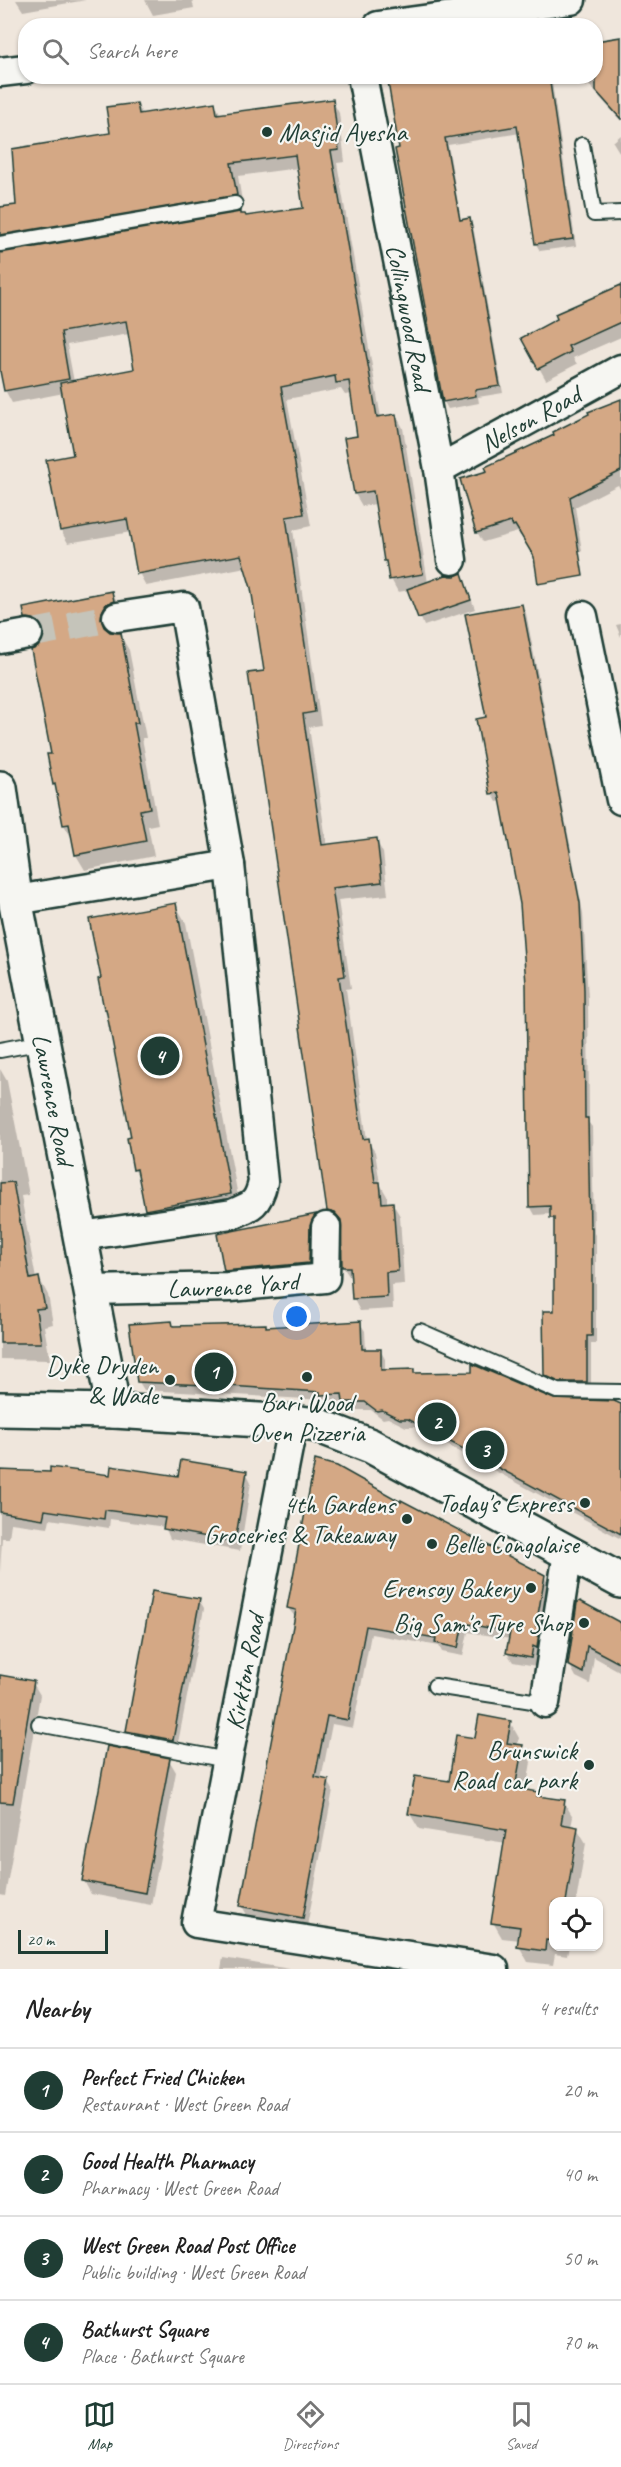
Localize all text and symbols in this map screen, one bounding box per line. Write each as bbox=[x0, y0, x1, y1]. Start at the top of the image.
search box bbox=[18, 18, 603, 84]
icon: search bbox=[39, 35, 72, 68]
text: Search here bbox=[87, 37, 177, 65]
place label: Masjid Ayesha bbox=[279, 116, 408, 149]
marker: Masjid Ayesha bbox=[260, 125, 274, 139]
street label: Collingwood Road bbox=[379, 242, 440, 397]
street label: Nelson Road bbox=[474, 376, 589, 460]
street label: Lawrence Road bbox=[25, 1031, 83, 1171]
pin: 4 bbox=[140, 1034, 180, 1078]
street label: Lawrence Yard bbox=[167, 1264, 304, 1305]
your location bbox=[282, 1302, 311, 1331]
place label: Dyke Dryden & Wade bbox=[46, 1349, 160, 1412]
pin: 1 bbox=[194, 1350, 234, 1394]
marker: Bari Wood Oven Pizzeria bbox=[300, 1370, 314, 1384]
marker: Dyke Dryden & Wade bbox=[163, 1373, 177, 1387]
place label: Bari Wood Oven Pizzeria bbox=[249, 1386, 366, 1449]
pin: 2 bbox=[418, 1400, 456, 1444]
pin: 3 bbox=[466, 1428, 504, 1472]
place label: Today's Express bbox=[439, 1487, 575, 1520]
place label: 4th Gardens Groceries & Takeaway bbox=[204, 1488, 397, 1551]
marker: Today's Express bbox=[578, 1496, 592, 1510]
marker: 4th Gardens Groceries & Takeaway bbox=[400, 1512, 414, 1526]
place label: Belle Congolaise bbox=[444, 1528, 581, 1561]
marker: Belle Congolaise bbox=[425, 1537, 439, 1551]
place label: Erensoy Bakery bbox=[382, 1572, 521, 1605]
marker: Erensoy Bakery bbox=[524, 1581, 538, 1595]
place label: Big Sam's Tyre Shop bbox=[393, 1607, 574, 1640]
street label: Kirkton Road bbox=[218, 1608, 273, 1733]
marker: Big Sam's Tyre Shop bbox=[577, 1616, 591, 1630]
place label: Brunswick Road car park bbox=[452, 1734, 580, 1797]
marker: Brunswick Road car park bbox=[582, 1758, 596, 1772]
map controls bbox=[549, 1897, 603, 1951]
button: locate bbox=[549, 1897, 603, 1951]
scale bar bbox=[18, 1927, 108, 1954]
text: 20 m bbox=[27, 1930, 54, 1950]
text: Nearby bbox=[24, 1992, 89, 2025]
text: 4 results bbox=[538, 1996, 597, 2021]
text: Perfect Fried Chicken bbox=[81, 2064, 244, 2092]
text: 1 bbox=[39, 2078, 48, 2103]
text: 20 m bbox=[563, 2078, 597, 2103]
text: Restaurant · West Green Road bbox=[81, 2092, 288, 2117]
text: Good Health Pharmacy bbox=[81, 2148, 254, 2176]
text: 2 bbox=[39, 2162, 48, 2187]
text: 40 m bbox=[563, 2162, 597, 2187]
text: Pharmacy · West Green Road bbox=[81, 2176, 278, 2201]
text: West Green Road Post Office bbox=[81, 2232, 294, 2260]
text: 3 bbox=[39, 2246, 48, 2271]
text: 50 m bbox=[563, 2246, 597, 2271]
text: Public building · West Green Road bbox=[81, 2260, 305, 2285]
text: Bathurst Square bbox=[81, 2316, 208, 2344]
text: 4 bbox=[39, 2330, 48, 2355]
text: 70 m bbox=[563, 2330, 597, 2355]
text: Place · Bathurst Square bbox=[81, 2344, 244, 2369]
tab: Map bbox=[83, 2398, 116, 2454]
tab: Directions bbox=[283, 2398, 338, 2454]
tab: Saved bbox=[505, 2398, 538, 2454]

